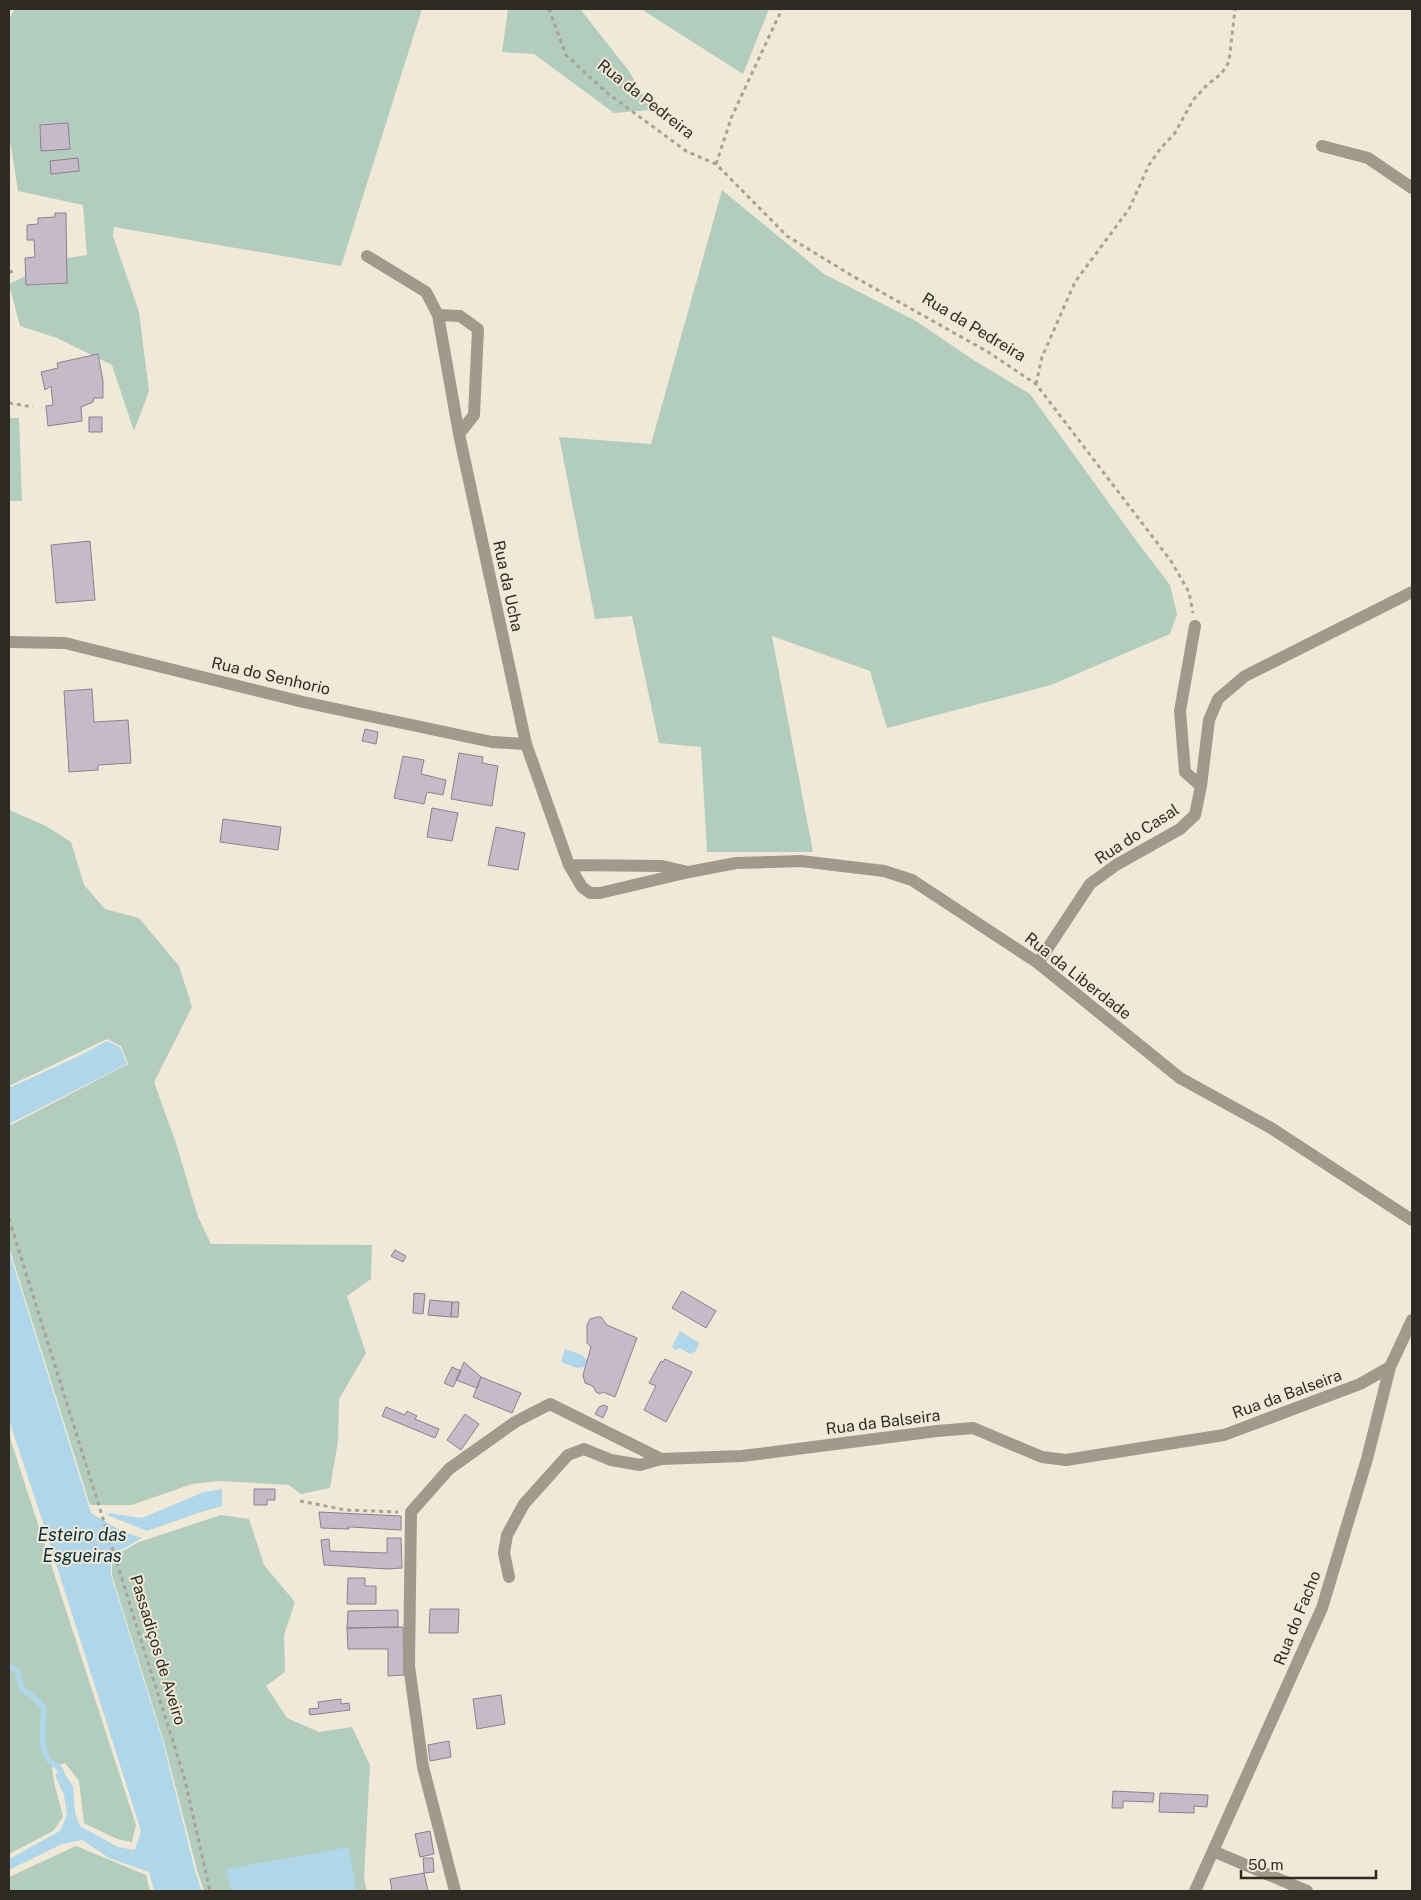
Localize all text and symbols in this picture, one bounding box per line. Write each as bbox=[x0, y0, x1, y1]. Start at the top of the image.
street label: Rua da Pedreira bbox=[594, 55, 698, 143]
street label: Rua da Pedreira bbox=[919, 289, 1029, 365]
street label: Rua da Ucha bbox=[489, 539, 527, 633]
street label: Rua do Senhorio bbox=[210, 653, 332, 699]
street label: Rua do Casal bbox=[1091, 800, 1183, 868]
street label: Rua da Liberdade bbox=[1021, 929, 1135, 1023]
street label: Rua da Balseira bbox=[1230, 1365, 1344, 1423]
street label: Rua da Balseira bbox=[825, 1406, 941, 1438]
water label: Esteiro das Esgueiras bbox=[37, 1524, 127, 1566]
street label: Rua do Facho bbox=[1269, 1568, 1325, 1668]
street label: Passadiços de Aveiro bbox=[126, 1573, 190, 1727]
scale bar bbox=[1241, 1848, 1376, 1880]
text: 50 m bbox=[1248, 1856, 1283, 1873]

